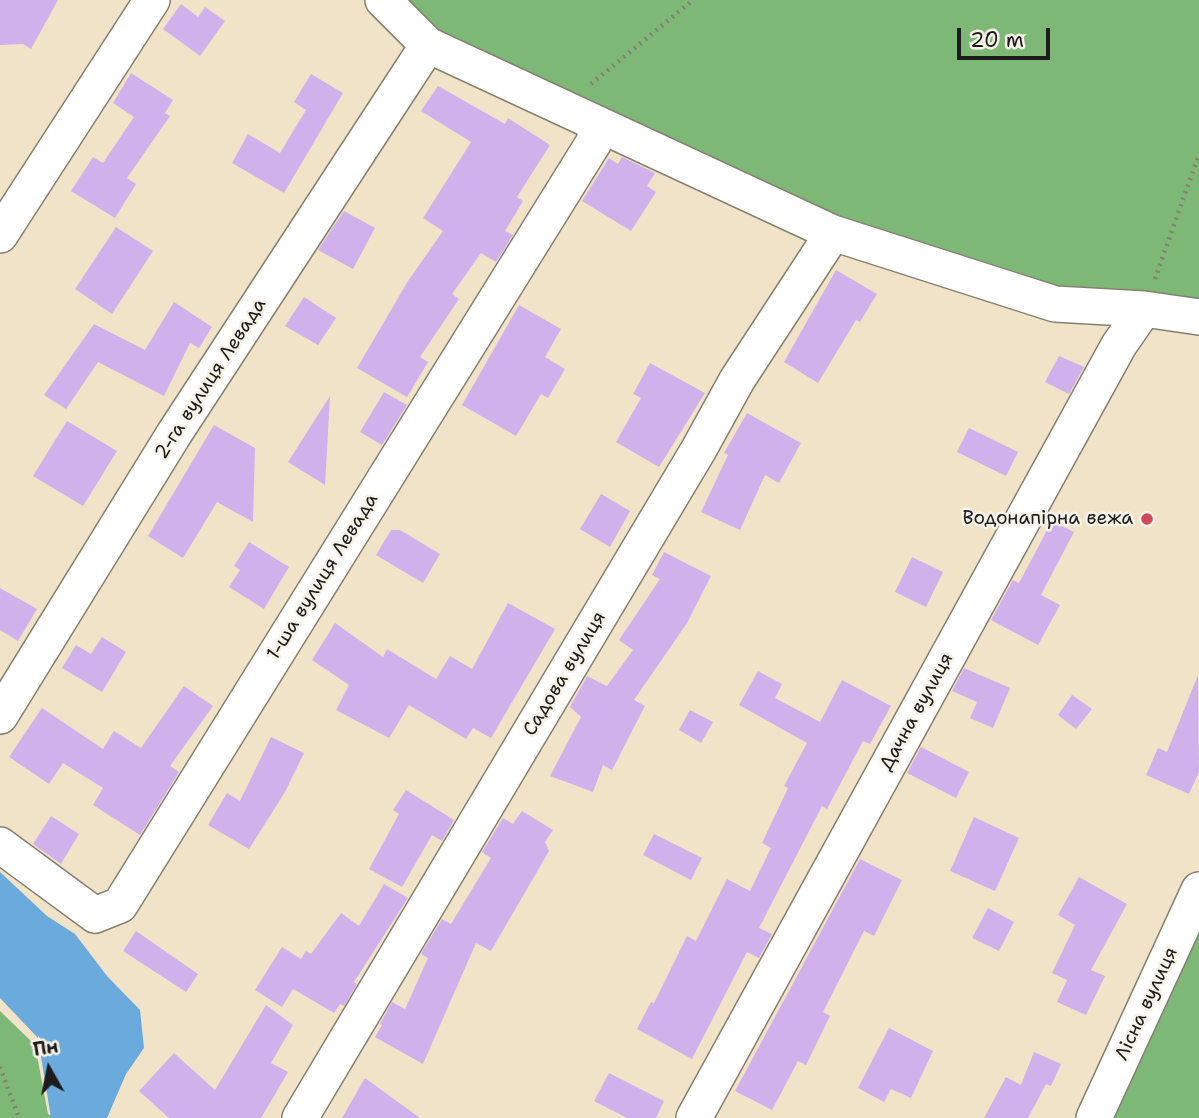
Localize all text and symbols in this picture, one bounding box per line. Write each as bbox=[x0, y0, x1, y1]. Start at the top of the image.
scale bar bbox=[961, 14, 1054, 58]
text: 20 m bbox=[970, 26, 1024, 54]
street label: 2-га вулиця Левада bbox=[150, 294, 272, 464]
street label: 1-ша вулиця Левада bbox=[262, 490, 384, 664]
place label: Водонапірна вежа bbox=[962, 508, 1133, 530]
marker: Водонапірна вежа bbox=[1139, 511, 1155, 527]
street label: Садова вулиця bbox=[519, 608, 611, 740]
street label: Дачна вулиця bbox=[875, 649, 959, 775]
street label: Лісна вулиця bbox=[1111, 944, 1183, 1064]
text: Пн bbox=[31, 1033, 60, 1062]
north arrow bbox=[14, 1034, 84, 1104]

